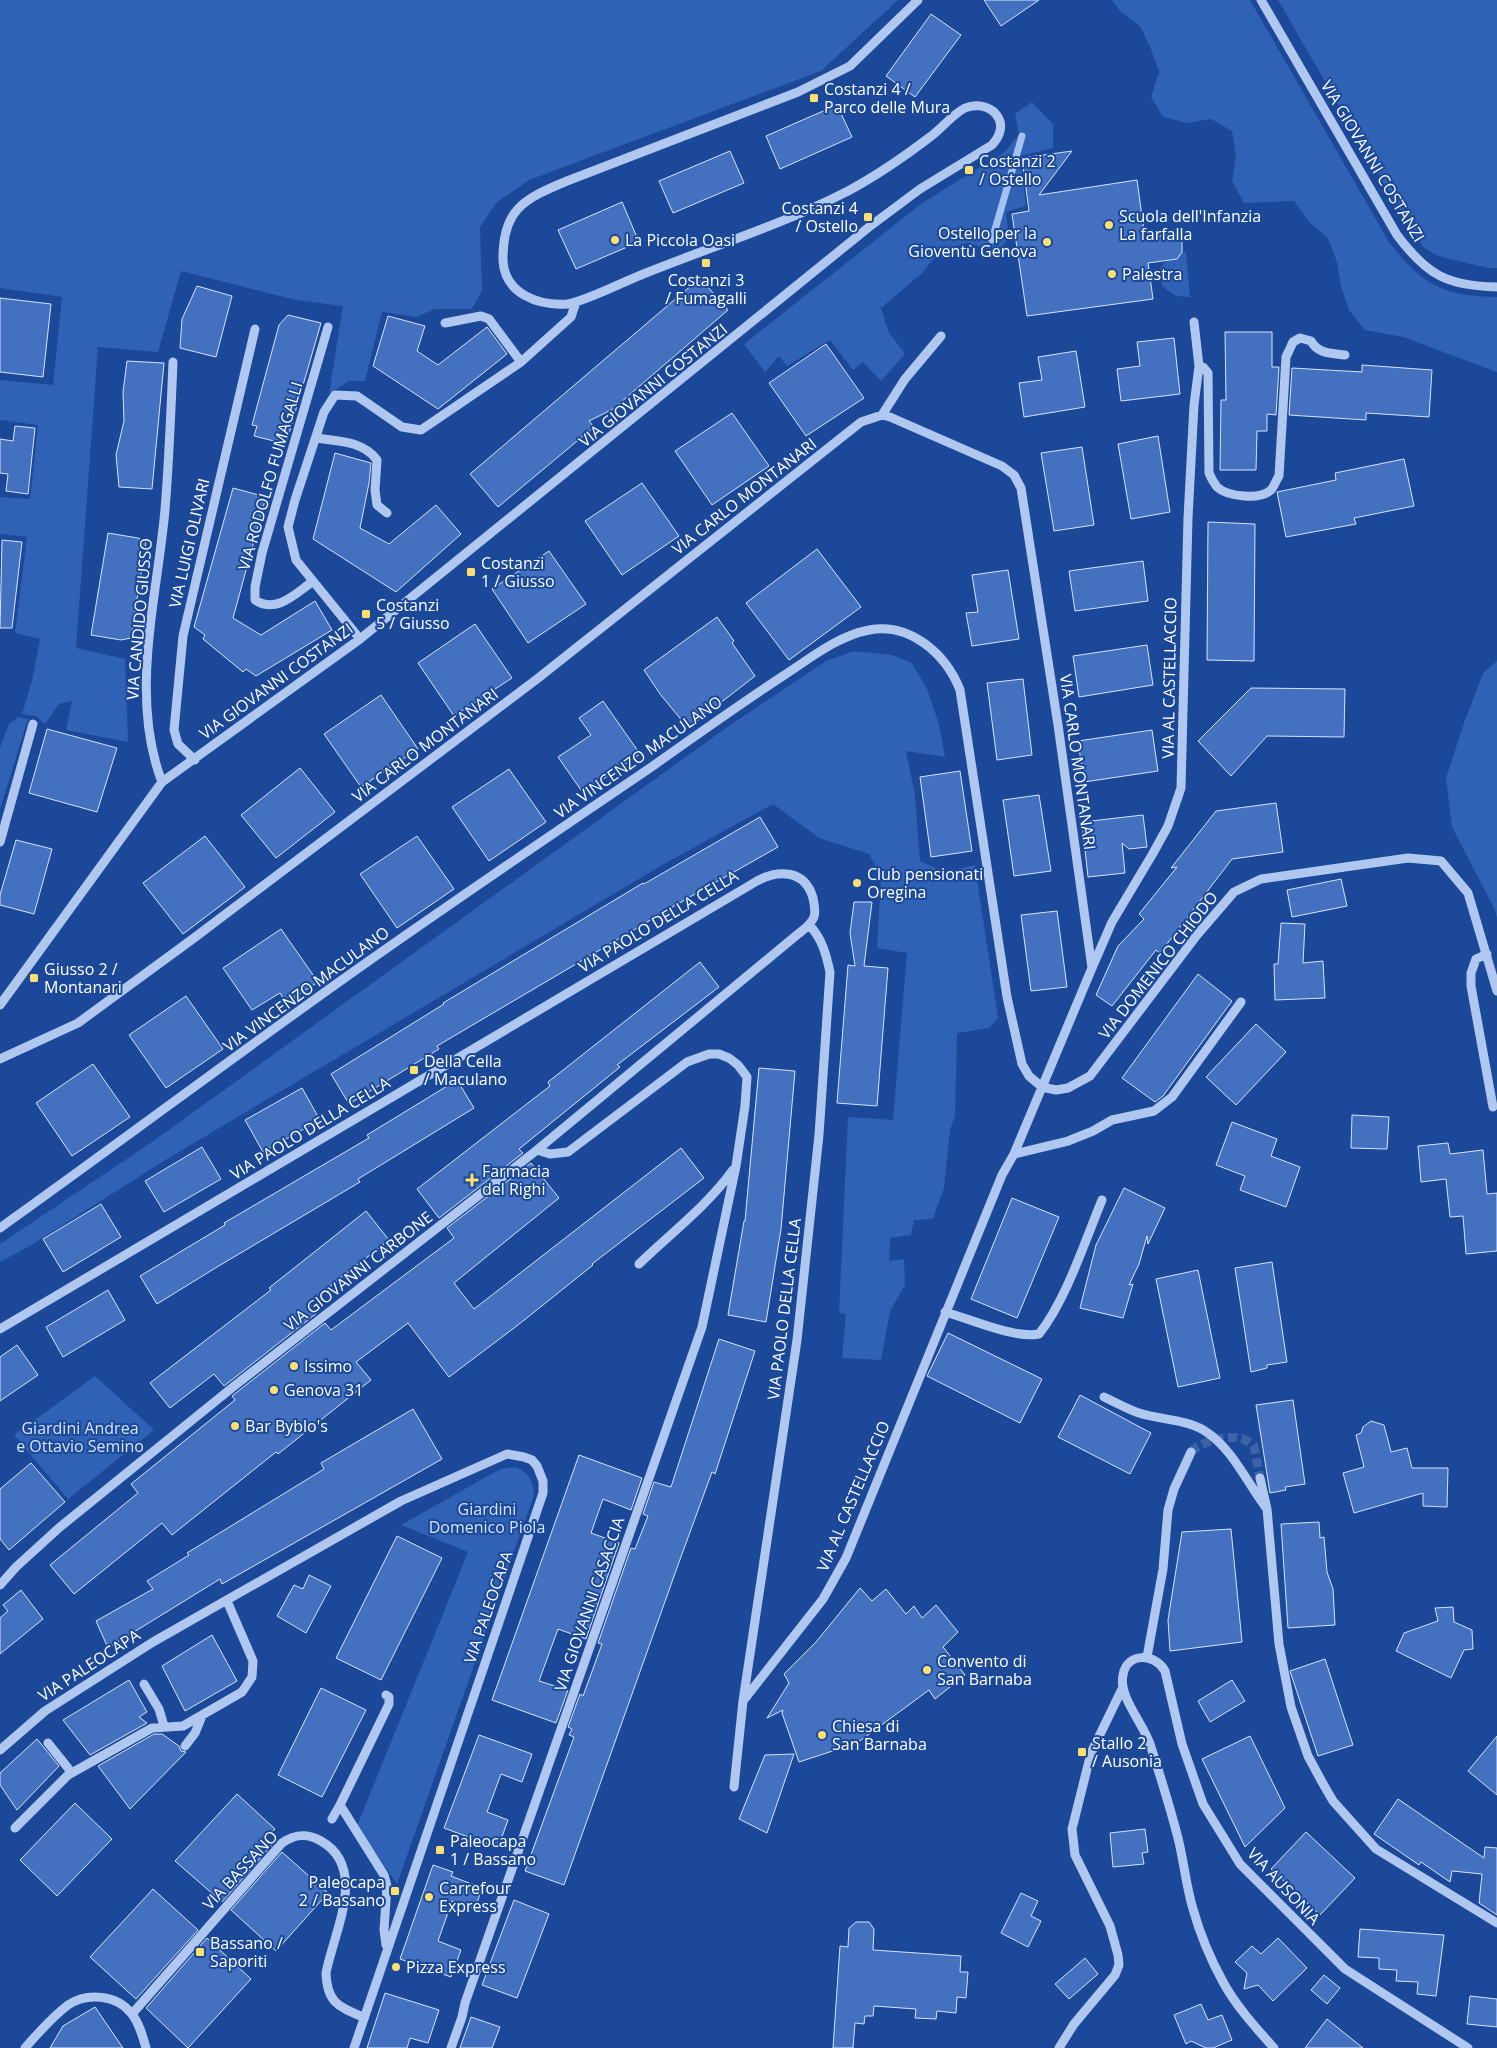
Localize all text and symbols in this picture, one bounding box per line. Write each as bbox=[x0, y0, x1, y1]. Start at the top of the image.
street label: VIA GIOVANNI COSTANZI bbox=[1316, 76, 1430, 246]
place label: Costanzi 4 / Parco delle Mura bbox=[824, 78, 950, 118]
marker: Costanzi 4 / Parco delle Mura bbox=[808, 92, 820, 104]
place label: Costanzi 2 / Ostello bbox=[979, 150, 1056, 190]
marker: Costanzi 2 / Ostello bbox=[963, 164, 975, 176]
place label: Costanzi 4 / Ostello bbox=[781, 197, 858, 237]
place label: Scuola dell'Infanzia La farfalla bbox=[1119, 205, 1261, 245]
marker: Costanzi 4 / Ostello bbox=[862, 211, 874, 223]
marker: Scuola dell'Infanzia La farfalla bbox=[1103, 219, 1115, 231]
place label: Ostello per la Gioventù Genova bbox=[908, 222, 1037, 262]
place label: La Piccola Oasi bbox=[625, 229, 735, 251]
marker: La Piccola Oasi bbox=[609, 234, 621, 246]
marker: Ostello per la Gioventù Genova bbox=[1041, 236, 1053, 248]
marker: Costanzi 3 / Fumagalli bbox=[700, 257, 712, 269]
place label: Palestra bbox=[1122, 263, 1182, 285]
marker: Palestra bbox=[1106, 268, 1118, 280]
place label: Costanzi 3 / Fumagalli bbox=[665, 269, 747, 309]
street label: VIA GIOVANNI COSTANZI bbox=[574, 318, 732, 452]
street label: VIA RODOLFO FUMAGALLI bbox=[233, 379, 307, 573]
street label: VIA CARLO MONTANARI bbox=[667, 433, 821, 559]
street label: VIA LUIGI OLIVARI bbox=[163, 476, 215, 610]
street label: VIA CANDIDO GIUSSO bbox=[121, 537, 157, 701]
place label: Costanzi 1 / Giusso bbox=[481, 552, 555, 592]
marker: Costanzi 1 / Giusso bbox=[465, 566, 477, 578]
place label: Costanzi 5 / Giusso bbox=[376, 594, 450, 634]
street label: VIA AL CASTELLACCIO bbox=[1157, 597, 1181, 759]
marker: Costanzi 5 / Giusso bbox=[360, 608, 372, 620]
street label: VIA GIOVANNI COSTANZI bbox=[195, 618, 357, 744]
street label: VIA CARLO MONTANARI bbox=[1055, 673, 1101, 851]
street label: VIA CARLO MONTANARI bbox=[347, 683, 503, 807]
street label: VIA VINCENZO MACULANO bbox=[550, 691, 726, 823]
place label: Club pensionati Oregina bbox=[867, 863, 983, 903]
street label: VIA PAOLO DELLA CELLA bbox=[574, 864, 743, 977]
marker: Club pensionati Oregina bbox=[851, 877, 863, 889]
street label: VIA DOMENICO CHIODO bbox=[1093, 887, 1223, 1043]
street label: VIA VINCENZO MACULANO bbox=[218, 921, 394, 1057]
place label: Giusso 2 / Montanari bbox=[44, 958, 122, 998]
marker: Giusso 2 / Montanari bbox=[28, 972, 40, 984]
place label: Della Cella / Maculano bbox=[424, 1050, 507, 1090]
marker: Della Cella / Maculano bbox=[408, 1064, 420, 1076]
street label: VIA PAOLO DELLA CELLA bbox=[226, 1071, 395, 1184]
place label: Farmacia del Righi bbox=[482, 1160, 550, 1200]
marker: Farmacia del Righi bbox=[466, 1174, 478, 1186]
street label: VIA GIOVANNI CARBONE bbox=[279, 1206, 437, 1336]
street label: VIA PAOLO DELLA CELLA bbox=[762, 1216, 806, 1401]
place label: Issimo bbox=[304, 1355, 352, 1377]
marker: Issimo bbox=[288, 1360, 300, 1372]
place label: Genova 31 bbox=[284, 1379, 363, 1401]
marker: Genova 31 bbox=[268, 1384, 280, 1396]
place label: Bar Byblo's bbox=[245, 1415, 328, 1437]
park label: Giardini Andrea e Ottavio Semino bbox=[16, 1417, 144, 1457]
street label: VIA AL CASTELLACCIO bbox=[811, 1417, 895, 1575]
marker: Bar Byblo's bbox=[229, 1420, 241, 1432]
park label: Giardini Domenico Piola bbox=[429, 1498, 545, 1538]
street label: VIA GIOVANNI CASACCIA bbox=[549, 1513, 629, 1694]
street label: VIA PALEOCAPA bbox=[458, 1547, 518, 1666]
street label: VIA PALEOCAPA bbox=[34, 1623, 145, 1706]
place label: Convento di San Barnaba bbox=[937, 1650, 1032, 1690]
marker: Convento di San Barnaba bbox=[921, 1664, 933, 1676]
place label: Chiesa di San Barnaba bbox=[832, 1715, 927, 1755]
marker: Chiesa di San Barnaba bbox=[816, 1729, 828, 1741]
place label: Stallo 2 / Ausonia bbox=[1092, 1732, 1162, 1772]
marker: Stallo 2 / Ausonia bbox=[1076, 1746, 1088, 1758]
street label: VIA BASSANO bbox=[198, 1826, 282, 1914]
place label: Paleocapa 1 / Bassano bbox=[450, 1830, 536, 1870]
street label: VIA AUSONIA bbox=[1243, 1843, 1326, 1930]
marker: Paleocapa 1 / Bassano bbox=[434, 1844, 446, 1856]
place label: Paleocapa 2 / Bassano bbox=[299, 1871, 385, 1911]
place label: Carrefour Express bbox=[439, 1877, 512, 1917]
marker: Paleocapa 2 / Bassano bbox=[389, 1885, 401, 1897]
marker: Carrefour Express bbox=[423, 1891, 435, 1903]
place label: Bassano / Saporiti bbox=[210, 1932, 283, 1972]
marker: Bassano / Saporiti bbox=[194, 1946, 206, 1958]
place label: Pizza Express bbox=[406, 1956, 506, 1978]
marker: Pizza Express bbox=[390, 1961, 402, 1973]

